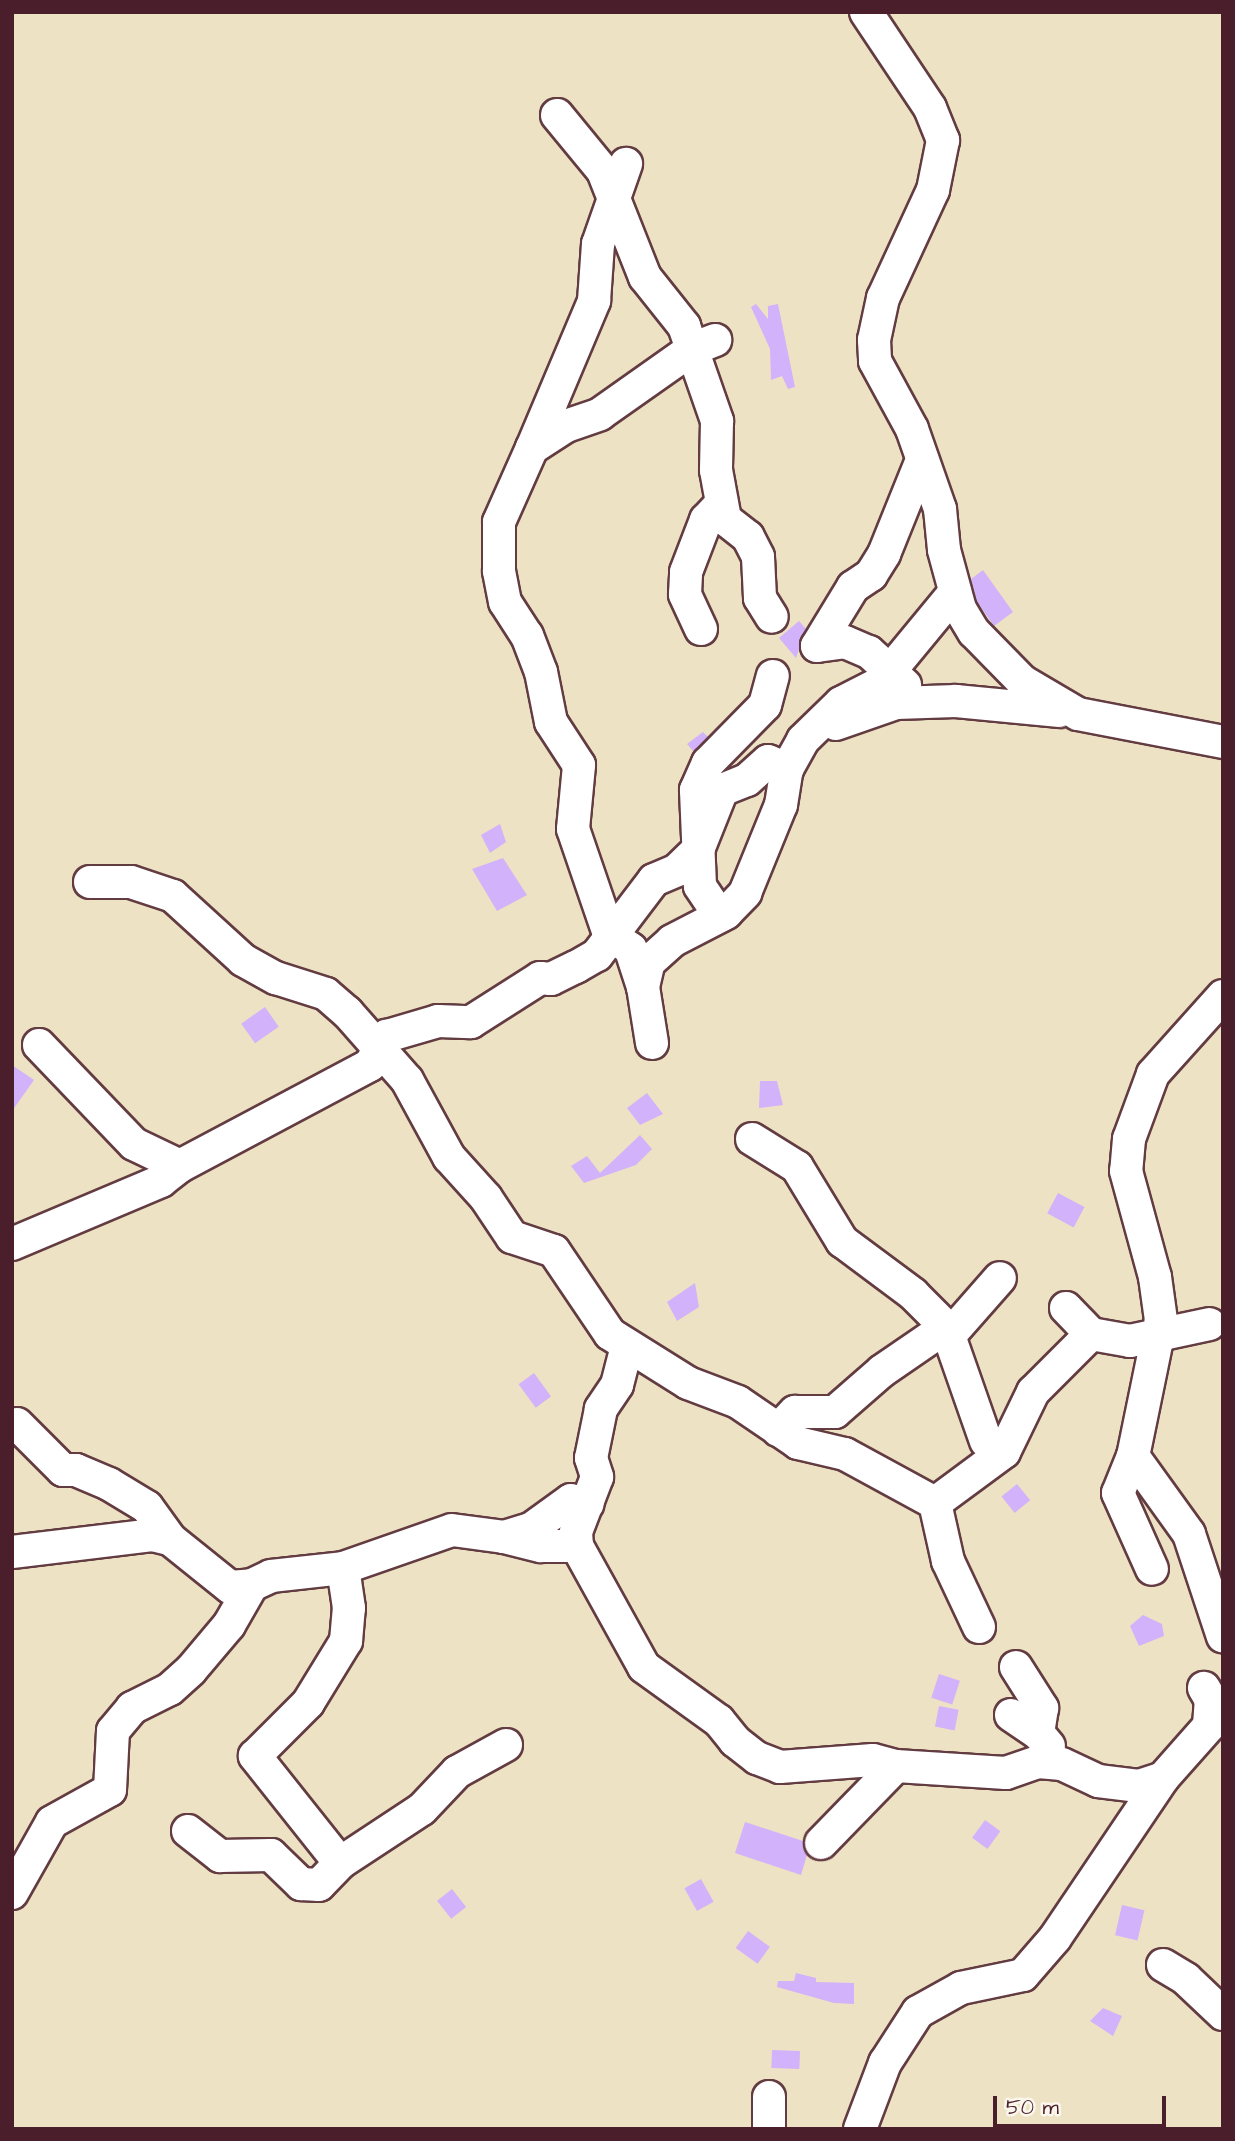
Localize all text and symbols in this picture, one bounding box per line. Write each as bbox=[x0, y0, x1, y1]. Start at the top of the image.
scale bar bbox=[997, 2082, 1170, 2126]
text: 50 m bbox=[1006, 2093, 1059, 2122]

